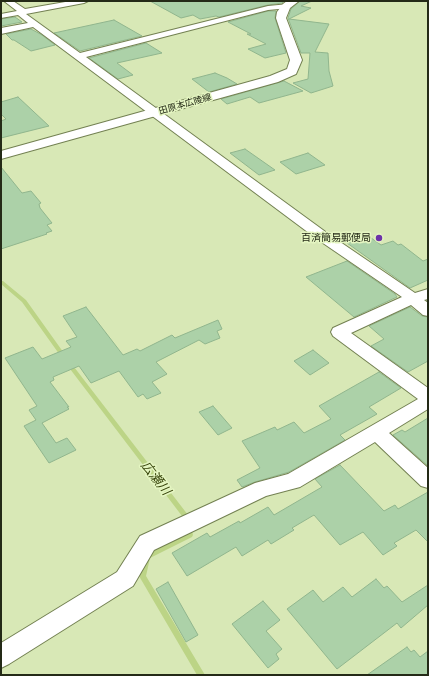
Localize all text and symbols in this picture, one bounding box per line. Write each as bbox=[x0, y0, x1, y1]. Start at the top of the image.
street label: 田原本広陵線 bbox=[158, 91, 212, 117]
place label: 百済簡易郵便局 bbox=[301, 232, 371, 244]
marker: 百済簡易郵便局 bbox=[374, 233, 384, 243]
water label: 広瀬川 bbox=[138, 458, 174, 498]

